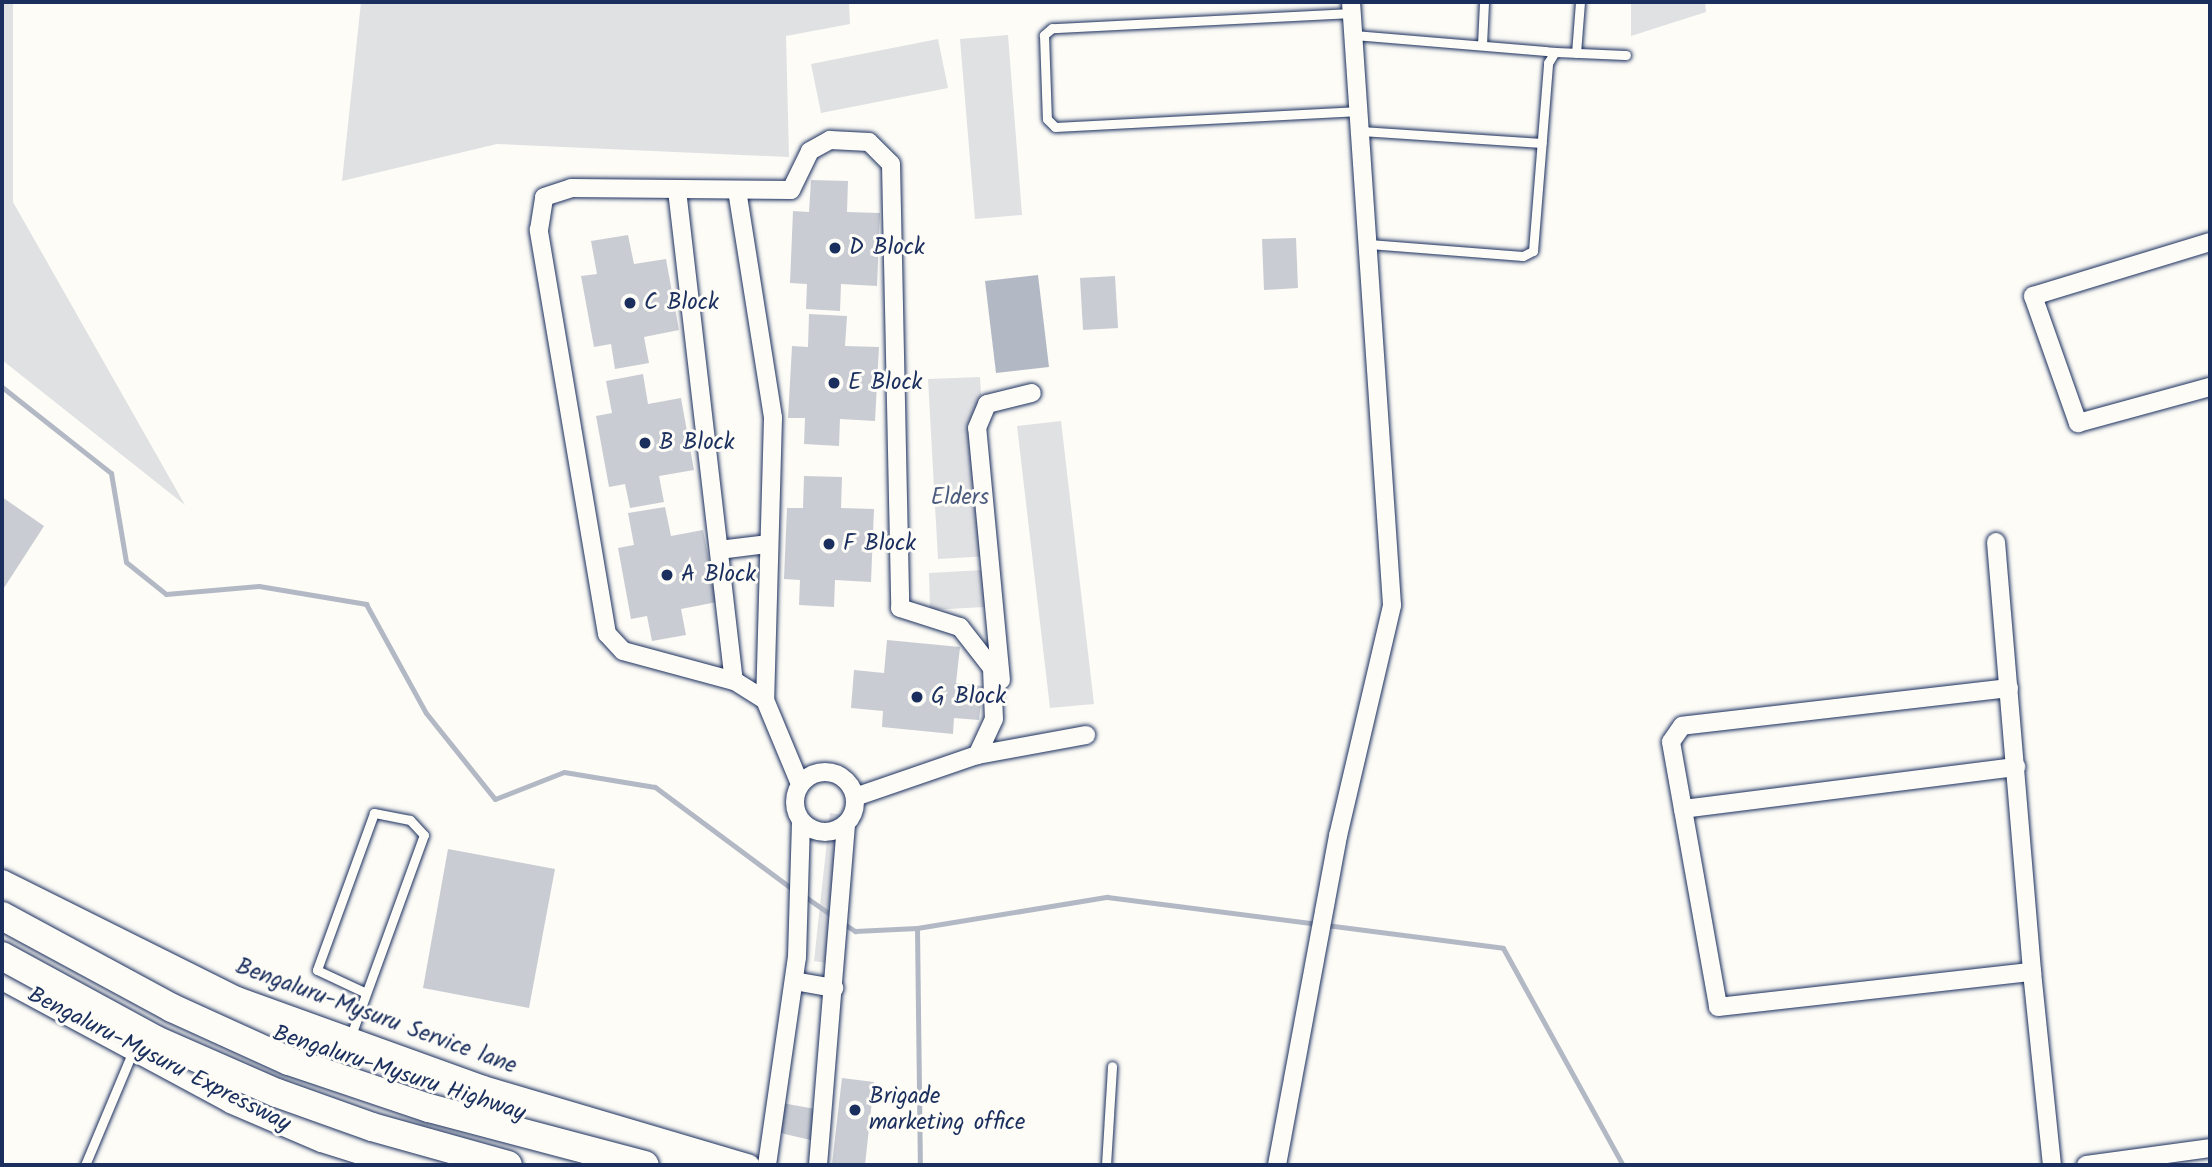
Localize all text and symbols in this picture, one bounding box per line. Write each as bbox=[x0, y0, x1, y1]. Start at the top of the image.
place label: D Block bbox=[849, 234, 925, 262]
marker: D Block bbox=[827, 240, 843, 256]
place label: C Block bbox=[644, 289, 719, 317]
marker: C Block bbox=[622, 295, 638, 311]
place label: E Block bbox=[848, 369, 922, 397]
marker: E Block bbox=[826, 375, 842, 391]
place label: B Block bbox=[659, 429, 735, 457]
marker: B Block bbox=[637, 435, 653, 451]
park label: Elders bbox=[931, 484, 989, 512]
place label: F Block bbox=[843, 530, 916, 558]
marker: F Block bbox=[821, 536, 837, 552]
place label: A Block bbox=[681, 561, 756, 589]
marker: A Block bbox=[659, 567, 675, 583]
place label: G Block bbox=[931, 683, 1006, 711]
marker: G Block bbox=[909, 689, 925, 705]
street label: Bengaluru-Mysuru Service lane bbox=[232, 953, 520, 1081]
street label: Bengaluru-Mysuru Expressway bbox=[23, 982, 295, 1138]
street label: Bengaluru-Mysuru Highway bbox=[269, 1020, 529, 1128]
place label: Brigade marketing office bbox=[869, 1083, 1025, 1137]
marker: Brigade marketing office bbox=[847, 1102, 863, 1118]

